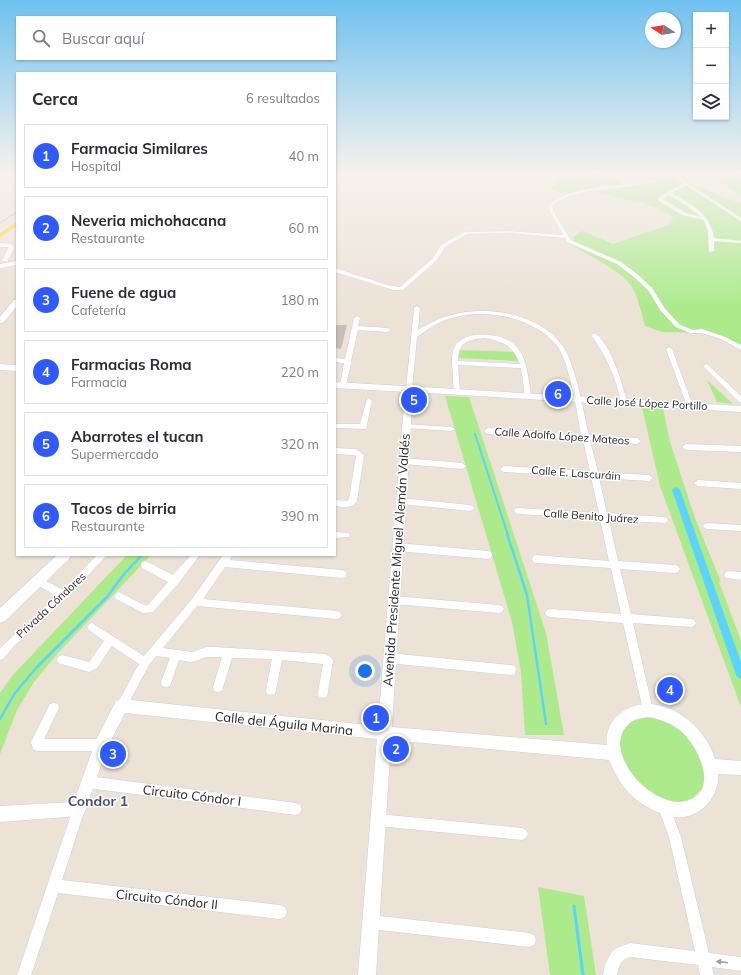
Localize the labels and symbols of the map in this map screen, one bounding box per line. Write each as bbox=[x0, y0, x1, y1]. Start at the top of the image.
north arrow bbox=[645, 12, 681, 48]
pin: 6 bbox=[545, 379, 571, 409]
pin: 5 bbox=[401, 385, 427, 415]
street label: Calle José López Portillo bbox=[586, 393, 708, 413]
street label: Calle Adolfo López Mateos bbox=[494, 424, 630, 448]
street label: Avenida Presidente Miguel Alemán Valdés bbox=[379, 433, 413, 687]
street label: Calle E. Lascuráin bbox=[531, 463, 621, 483]
street label: Calle Benito Juárez bbox=[543, 506, 639, 526]
street label: Privada Cóndores bbox=[13, 569, 89, 641]
your location bbox=[355, 661, 375, 681]
pin: 4 bbox=[657, 675, 683, 705]
pin: 1 bbox=[363, 703, 389, 733]
street label: Calle del Águila Marina bbox=[214, 708, 354, 738]
pin: 2 bbox=[383, 734, 409, 764]
pin: 3 bbox=[100, 739, 126, 769]
street label: Circuito Cóndor I bbox=[142, 781, 242, 809]
district label: Condor 1 bbox=[68, 792, 128, 810]
street label: Circuito Cóndor II bbox=[115, 886, 219, 912]
one-way arrow bbox=[716, 959, 728, 965]

